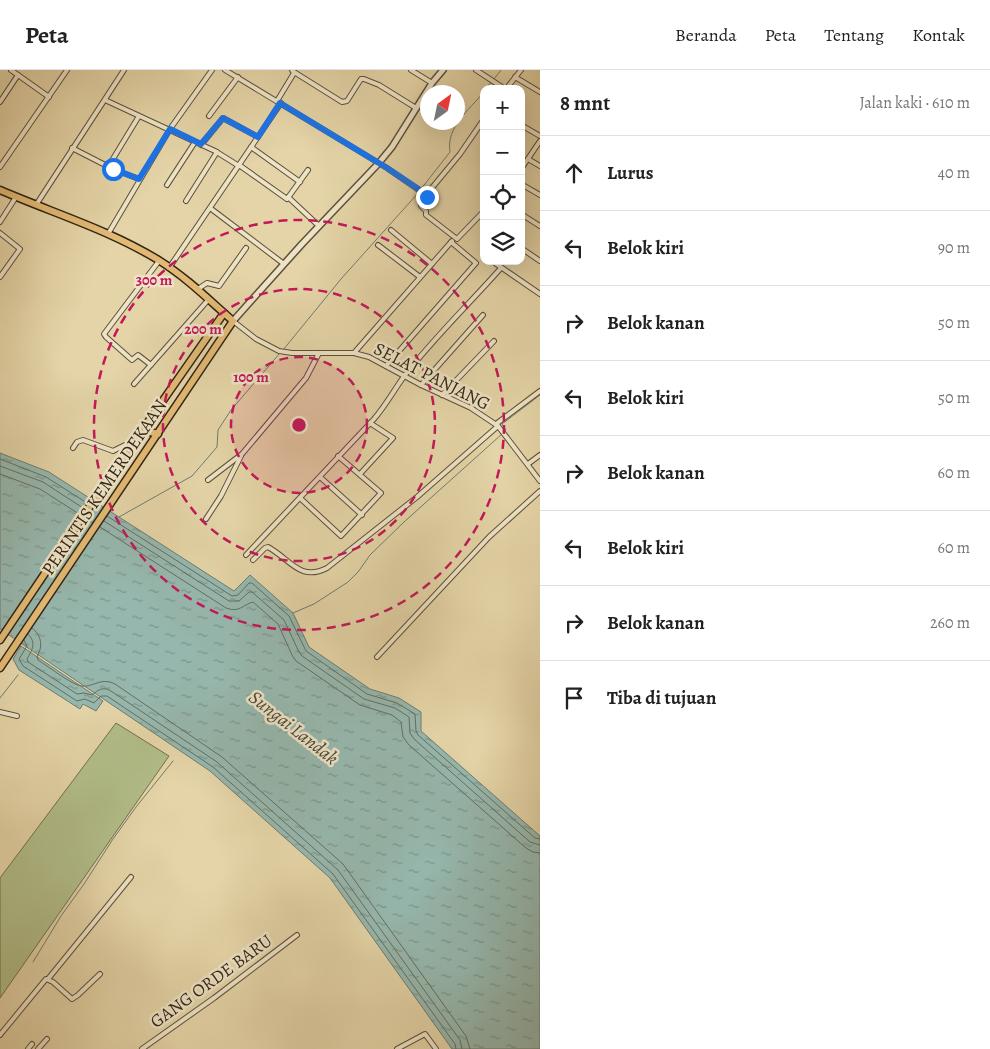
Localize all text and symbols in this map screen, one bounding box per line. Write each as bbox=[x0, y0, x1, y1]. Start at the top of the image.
text: Peta bbox=[25, 19, 69, 51]
text: Beranda bbox=[675, 23, 737, 47]
text: Peta bbox=[765, 23, 796, 47]
text: Tentang bbox=[824, 23, 884, 47]
text: Kontak bbox=[912, 23, 965, 47]
north arrow bbox=[420, 85, 465, 130]
map controls bbox=[480, 85, 525, 265]
button: + bbox=[480, 85, 525, 130]
text: 8 mnt bbox=[560, 89, 610, 117]
text: Jalan kaki · 610 m bbox=[860, 92, 970, 114]
button: − bbox=[480, 130, 525, 175]
route start bbox=[102, 158, 125, 181]
icon: ahead bbox=[560, 159, 588, 187]
text: Lurus bbox=[607, 160, 653, 186]
text: 40 m bbox=[938, 162, 970, 184]
button: locate bbox=[480, 175, 525, 220]
route end bbox=[416, 186, 439, 209]
button: layers bbox=[480, 220, 525, 265]
icon: left bbox=[560, 234, 588, 262]
text: Belok kiri bbox=[607, 235, 684, 261]
text: 90 m bbox=[938, 237, 970, 259]
text: 300 m bbox=[136, 270, 173, 290]
icon: right bbox=[560, 309, 588, 337]
text: Belok kanan bbox=[607, 310, 705, 336]
text: 50 m bbox=[938, 312, 970, 334]
text: 200 m bbox=[184, 319, 222, 339]
street label: SELAT PANJANG bbox=[370, 336, 494, 416]
text: 100 m bbox=[233, 367, 269, 387]
icon: left bbox=[560, 384, 588, 412]
text: Belok kiri bbox=[607, 385, 684, 411]
text: 50 m bbox=[938, 387, 970, 409]
street label: PERINTIS KEMERDEKAAN bbox=[36, 394, 172, 580]
centre of rings bbox=[290, 416, 308, 434]
icon: right bbox=[560, 459, 588, 487]
text: Belok kanan bbox=[607, 460, 705, 486]
text: 60 m bbox=[938, 462, 970, 484]
icon: left bbox=[560, 534, 588, 562]
text: Belok kiri bbox=[607, 535, 684, 561]
text: 60 m bbox=[938, 537, 970, 559]
icon: right bbox=[560, 609, 588, 637]
text: Belok kanan bbox=[607, 610, 705, 636]
text: 260 m bbox=[930, 612, 970, 634]
icon: arrive bbox=[560, 684, 588, 712]
water label: Sungai Landak bbox=[243, 685, 344, 771]
text: Tiba di tujuan bbox=[607, 685, 716, 711]
street label: GANG ORDE BARU bbox=[145, 929, 277, 1033]

